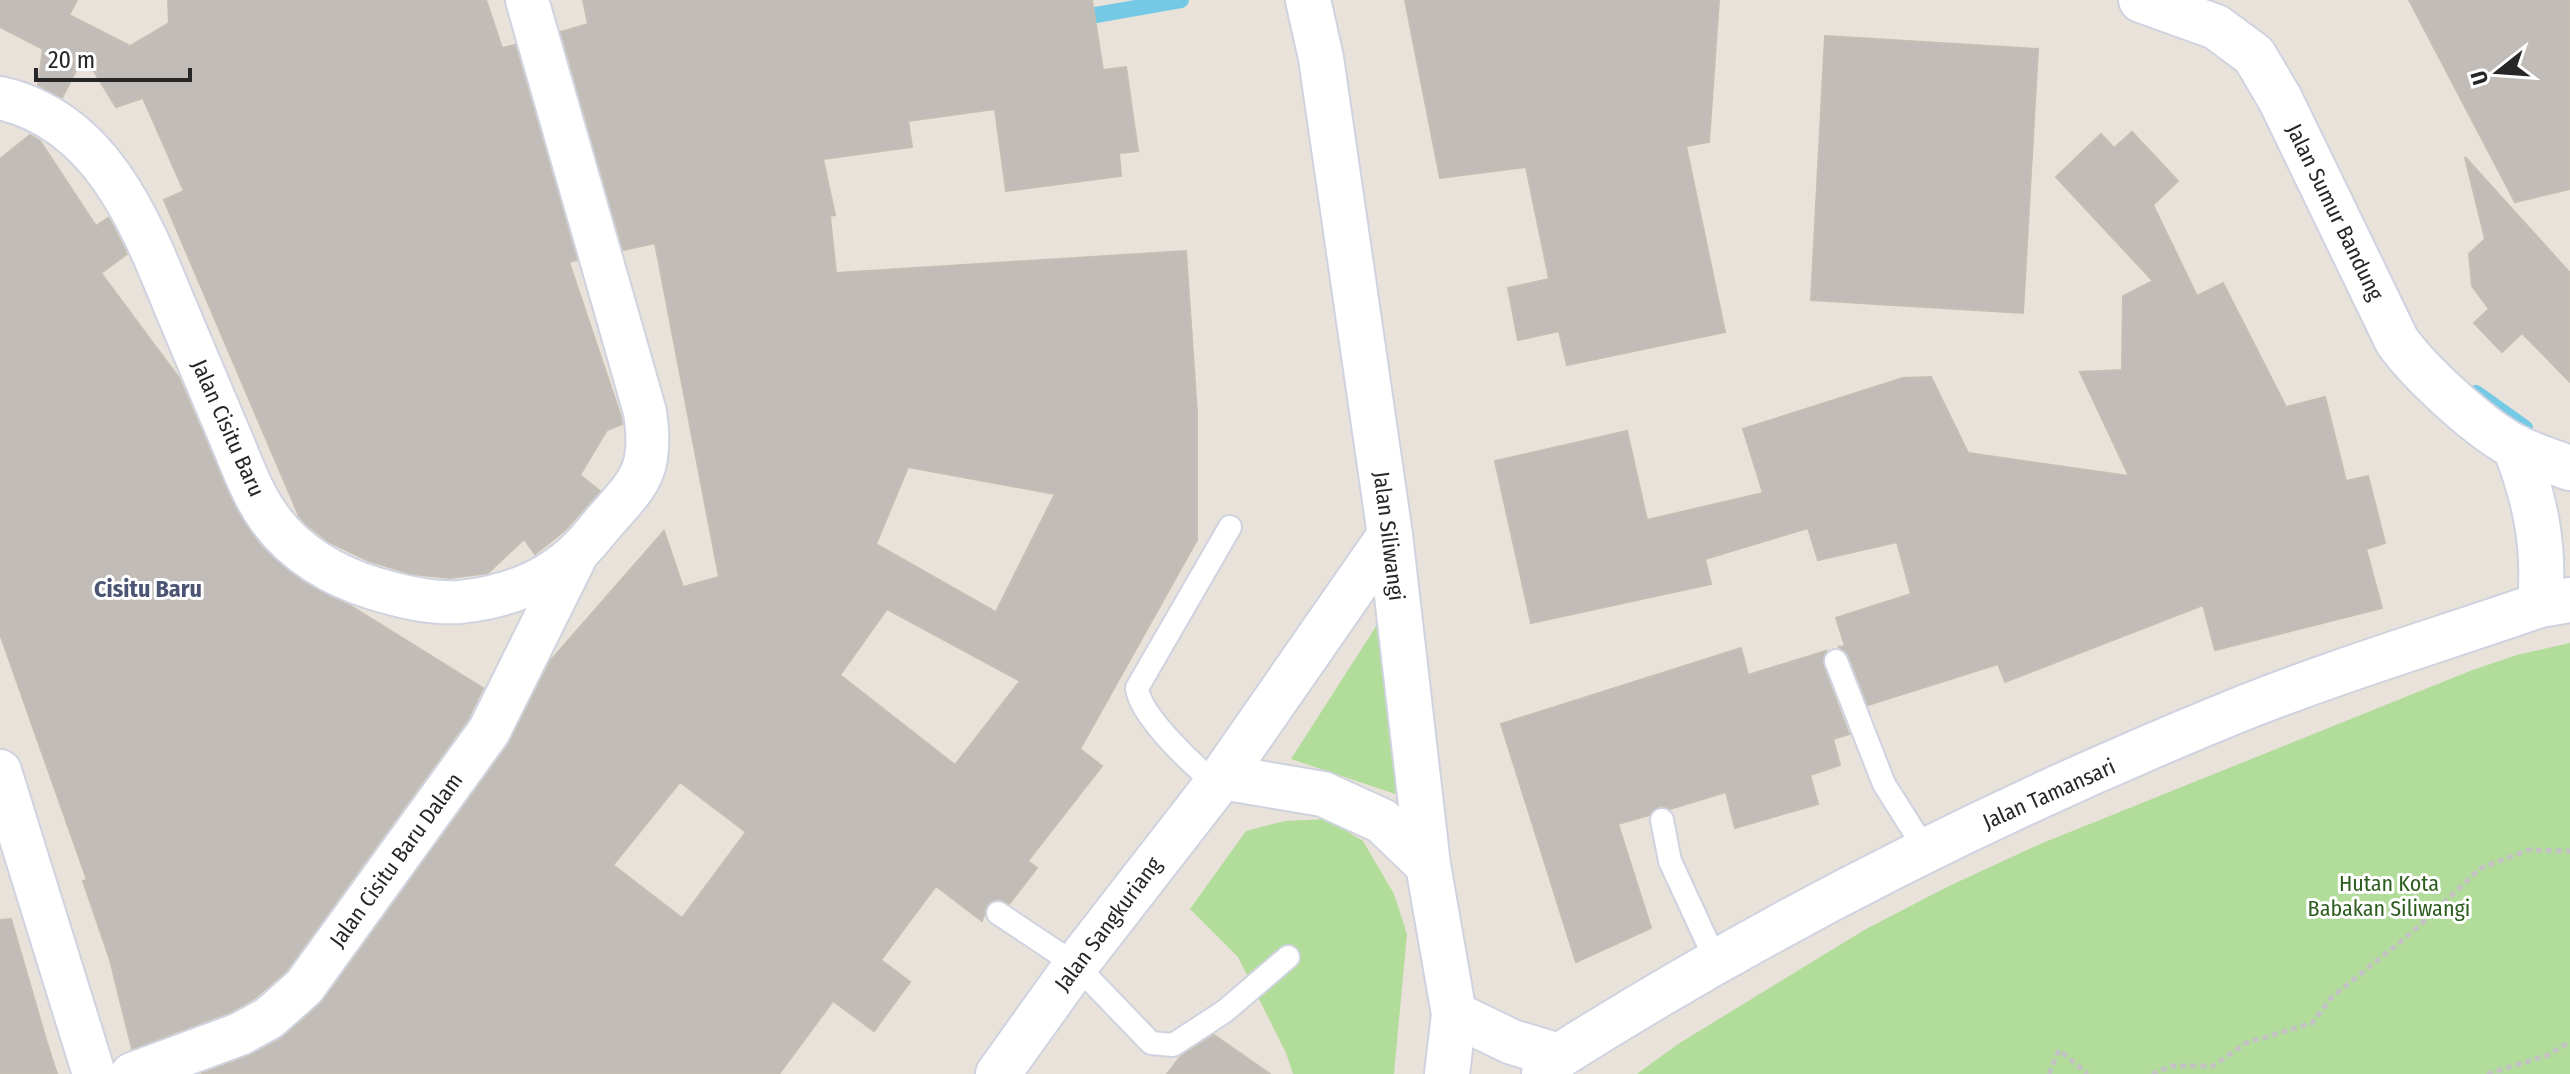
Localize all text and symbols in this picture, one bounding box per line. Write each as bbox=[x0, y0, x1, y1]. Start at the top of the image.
scale bar bbox=[36, 32, 190, 82]
north arrow bbox=[2458, 32, 2538, 112]
text: 20 m bbox=[48, 46, 95, 74]
text: U bbox=[2465, 68, 2494, 88]
street label: Jalan Sumur Bandung bbox=[2281, 119, 2390, 305]
street label: Jalan Cisitu Baru bbox=[186, 355, 270, 501]
street label: Jalan Siliwangi bbox=[1368, 470, 1410, 602]
district label: Cisitu Baru bbox=[94, 575, 202, 603]
street label: Jalan Tamansari bbox=[1979, 753, 2119, 835]
street label: Jalan Cisitu Baru Dalam bbox=[324, 768, 468, 952]
street label: Jalan Sangkuriang bbox=[1049, 851, 1168, 996]
park label: Hutan Kota Babakan Siliwangi bbox=[2308, 870, 2470, 922]

